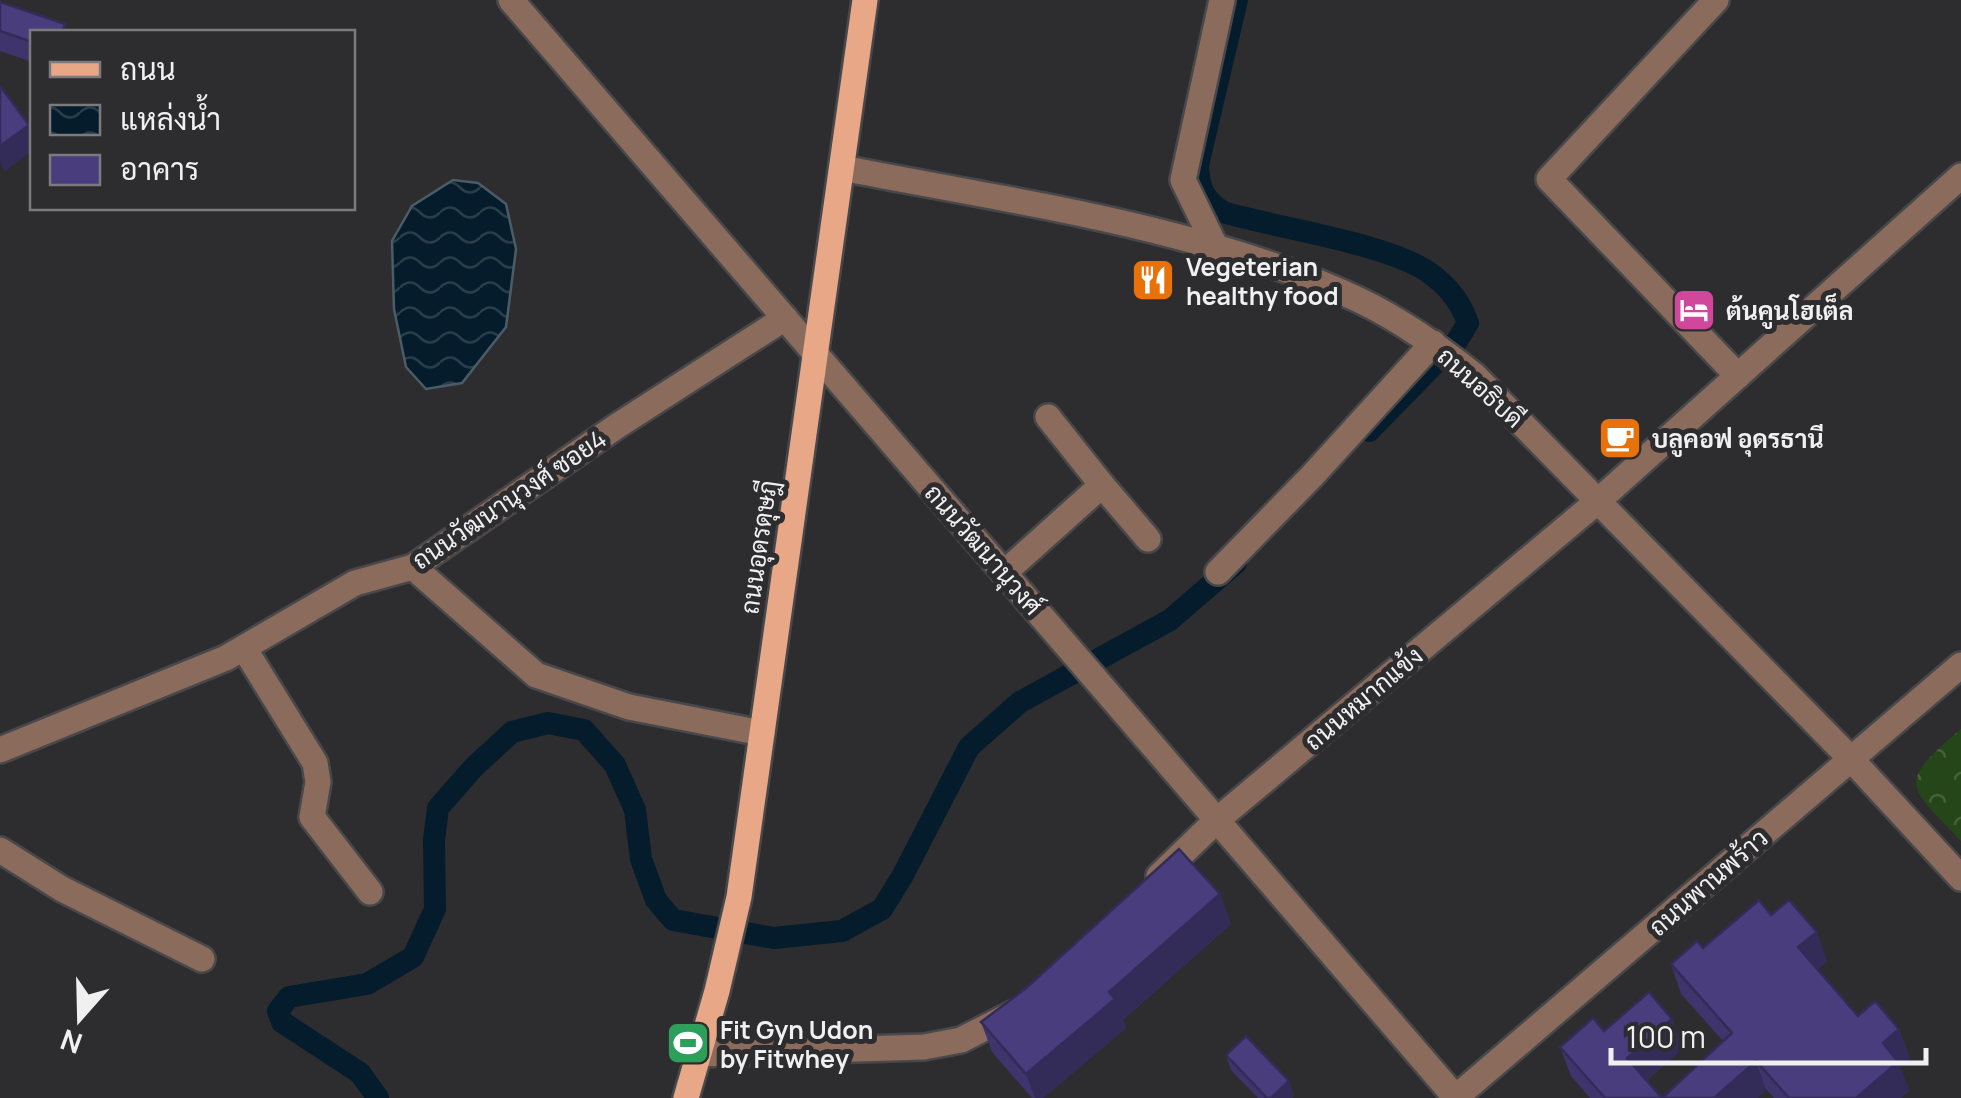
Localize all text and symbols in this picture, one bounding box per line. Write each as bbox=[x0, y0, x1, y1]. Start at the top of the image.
legend bbox=[30, 30, 355, 210]
text: ถนน bbox=[120, 48, 176, 89]
text: แหล่งน้ำ bbox=[120, 93, 221, 139]
text: อาคาร bbox=[120, 148, 199, 189]
place label: Vegeterian healthy food bbox=[1186, 249, 1339, 313]
restaurant icon: Vegeterian healthy food bbox=[1130, 257, 1176, 303]
hotel icon: ต้นคูนโฮเต็ล bbox=[1671, 287, 1717, 333]
place label: ต้นคูนโฮเต็ล bbox=[1726, 293, 1853, 329]
street label: ถนนอธิบดี bbox=[1430, 339, 1532, 435]
cafe icon: บลูคอฟ อุดรธานี bbox=[1597, 415, 1643, 461]
street label: ถนนวัฒนานุวงศ์ ซอย4 bbox=[405, 421, 614, 578]
place label: บลูคอฟ อุดรธานี bbox=[1652, 421, 1824, 457]
street label: ถนนวัฒนานุวงศ์ bbox=[917, 476, 1051, 623]
street label: ถนนอุดรดุษฎี bbox=[731, 478, 786, 616]
street label: ถนนหมากแข้ง bbox=[1296, 638, 1430, 758]
street label: ถนนพานพร้าว bbox=[1641, 820, 1775, 944]
north arrow bbox=[30, 968, 130, 1068]
scale bar bbox=[1611, 1003, 1926, 1065]
place label: Fit Gyn Udon by Fitwhey bbox=[720, 1012, 873, 1076]
text: 100 m bbox=[1626, 1016, 1706, 1057]
sports icon: Fit Gyn Udon by Fitwhey bbox=[665, 1020, 711, 1066]
text: N bbox=[55, 1021, 87, 1064]

